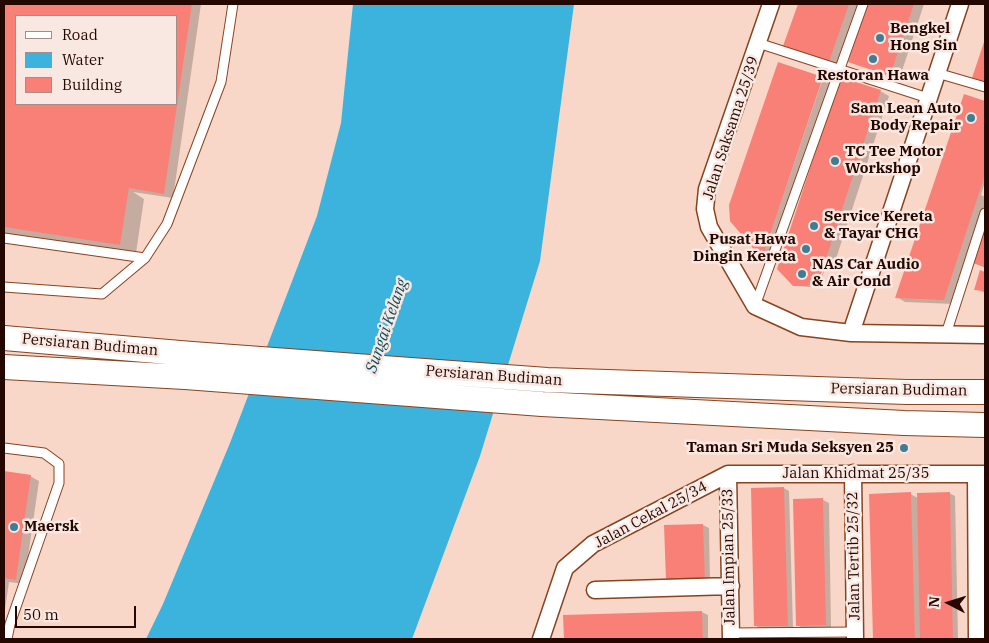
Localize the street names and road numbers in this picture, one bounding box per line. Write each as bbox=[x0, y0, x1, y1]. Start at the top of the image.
street label: Jalan Saksama 25/39 bbox=[699, 54, 763, 202]
street label: Persiaran Budiman bbox=[21, 330, 159, 360]
street label: Persiaran Budiman bbox=[425, 362, 563, 390]
street label: Persiaran Budiman bbox=[830, 380, 968, 400]
street label: Jalan Khidmat 25/35 bbox=[782, 465, 930, 483]
street label: Jalan Cekal 25/34 bbox=[592, 478, 710, 552]
street label: Jalan Impian 25/33 bbox=[719, 488, 739, 626]
street label: Jalan Tertib 25/32 bbox=[844, 492, 864, 620]

